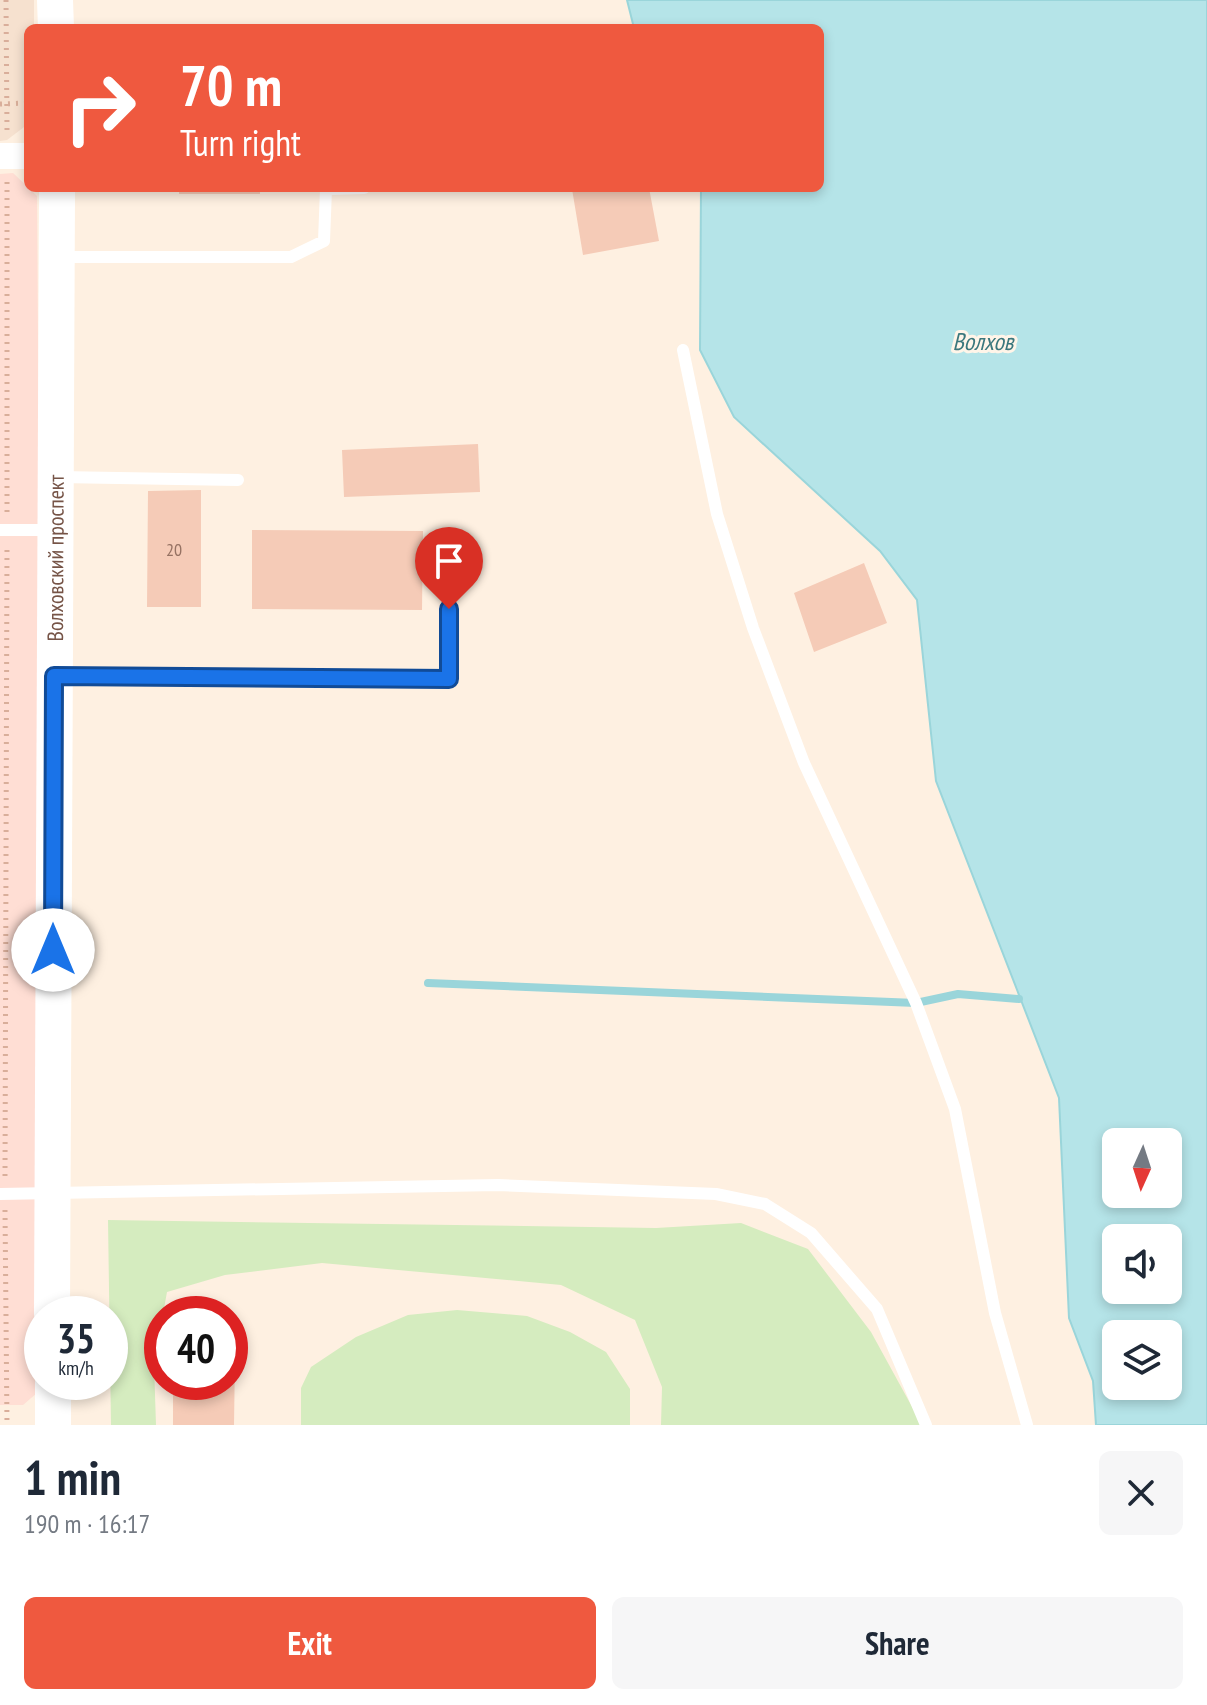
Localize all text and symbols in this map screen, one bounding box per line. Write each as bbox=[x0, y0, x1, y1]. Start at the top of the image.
text: 70 m bbox=[180, 49, 282, 121]
icon: right bbox=[48, 56, 152, 160]
text: Turn right bbox=[180, 119, 301, 166]
water label: Волхов bbox=[953, 326, 1016, 357]
street label: Волховский проспект bbox=[41, 474, 70, 642]
pin bbox=[415, 527, 483, 609]
house number: 20 bbox=[166, 538, 182, 561]
icon: arrive bbox=[427, 539, 471, 583]
position arrow bbox=[11, 908, 95, 992]
north arrow bbox=[1102, 1128, 1182, 1208]
map controls bbox=[1102, 1128, 1182, 1400]
button: sound bbox=[1102, 1224, 1182, 1304]
speed limit sign: 40 bbox=[144, 1296, 248, 1400]
text: 35 bbox=[57, 1312, 95, 1364]
button: layers bbox=[1102, 1320, 1182, 1400]
text: km/h bbox=[58, 1355, 94, 1381]
text: 1 min bbox=[24, 1446, 121, 1508]
button: close bbox=[1099, 1451, 1183, 1535]
text: 190 m · 16:17 bbox=[24, 1507, 150, 1540]
button: Exit bbox=[24, 1597, 596, 1689]
button: Share bbox=[612, 1597, 1183, 1689]

